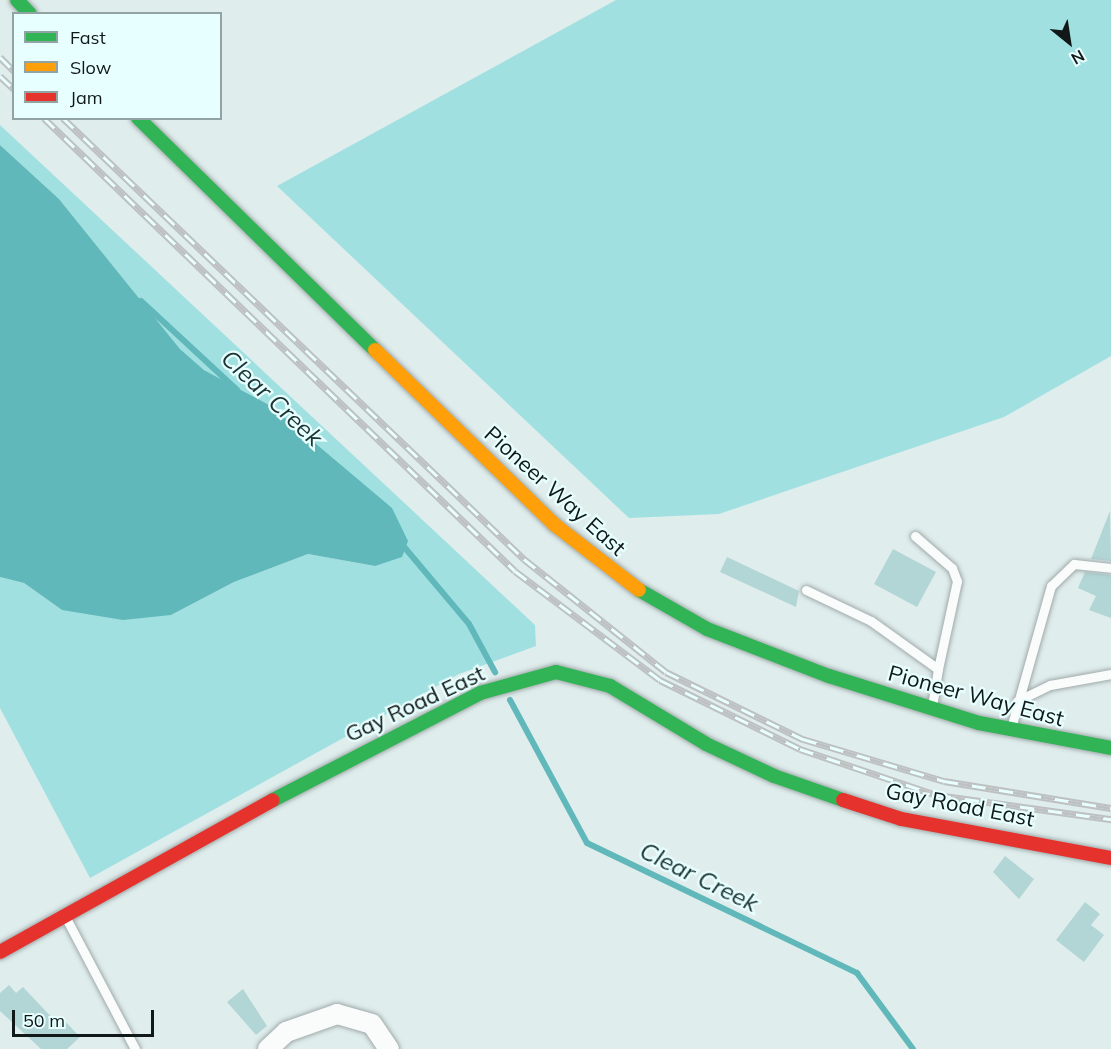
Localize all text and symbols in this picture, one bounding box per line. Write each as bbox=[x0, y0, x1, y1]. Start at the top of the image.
legend bbox=[12, 12, 222, 120]
north arrow bbox=[1039, 12, 1099, 72]
text: Fast bbox=[70, 26, 106, 49]
text: N bbox=[1068, 46, 1088, 69]
text: Slow bbox=[70, 56, 111, 79]
text: Jam bbox=[70, 86, 103, 109]
water label: Clear Creek bbox=[215, 344, 329, 452]
street label: Pioneer Way East bbox=[479, 421, 631, 561]
street label: Gay Road East bbox=[341, 660, 489, 748]
street label: Pioneer Way East bbox=[885, 660, 1067, 732]
street label: Gay Road East bbox=[883, 778, 1037, 832]
water label: Clear Creek bbox=[635, 836, 763, 918]
scale bar bbox=[15, 998, 158, 1036]
text: 50 m bbox=[23, 1009, 65, 1032]

